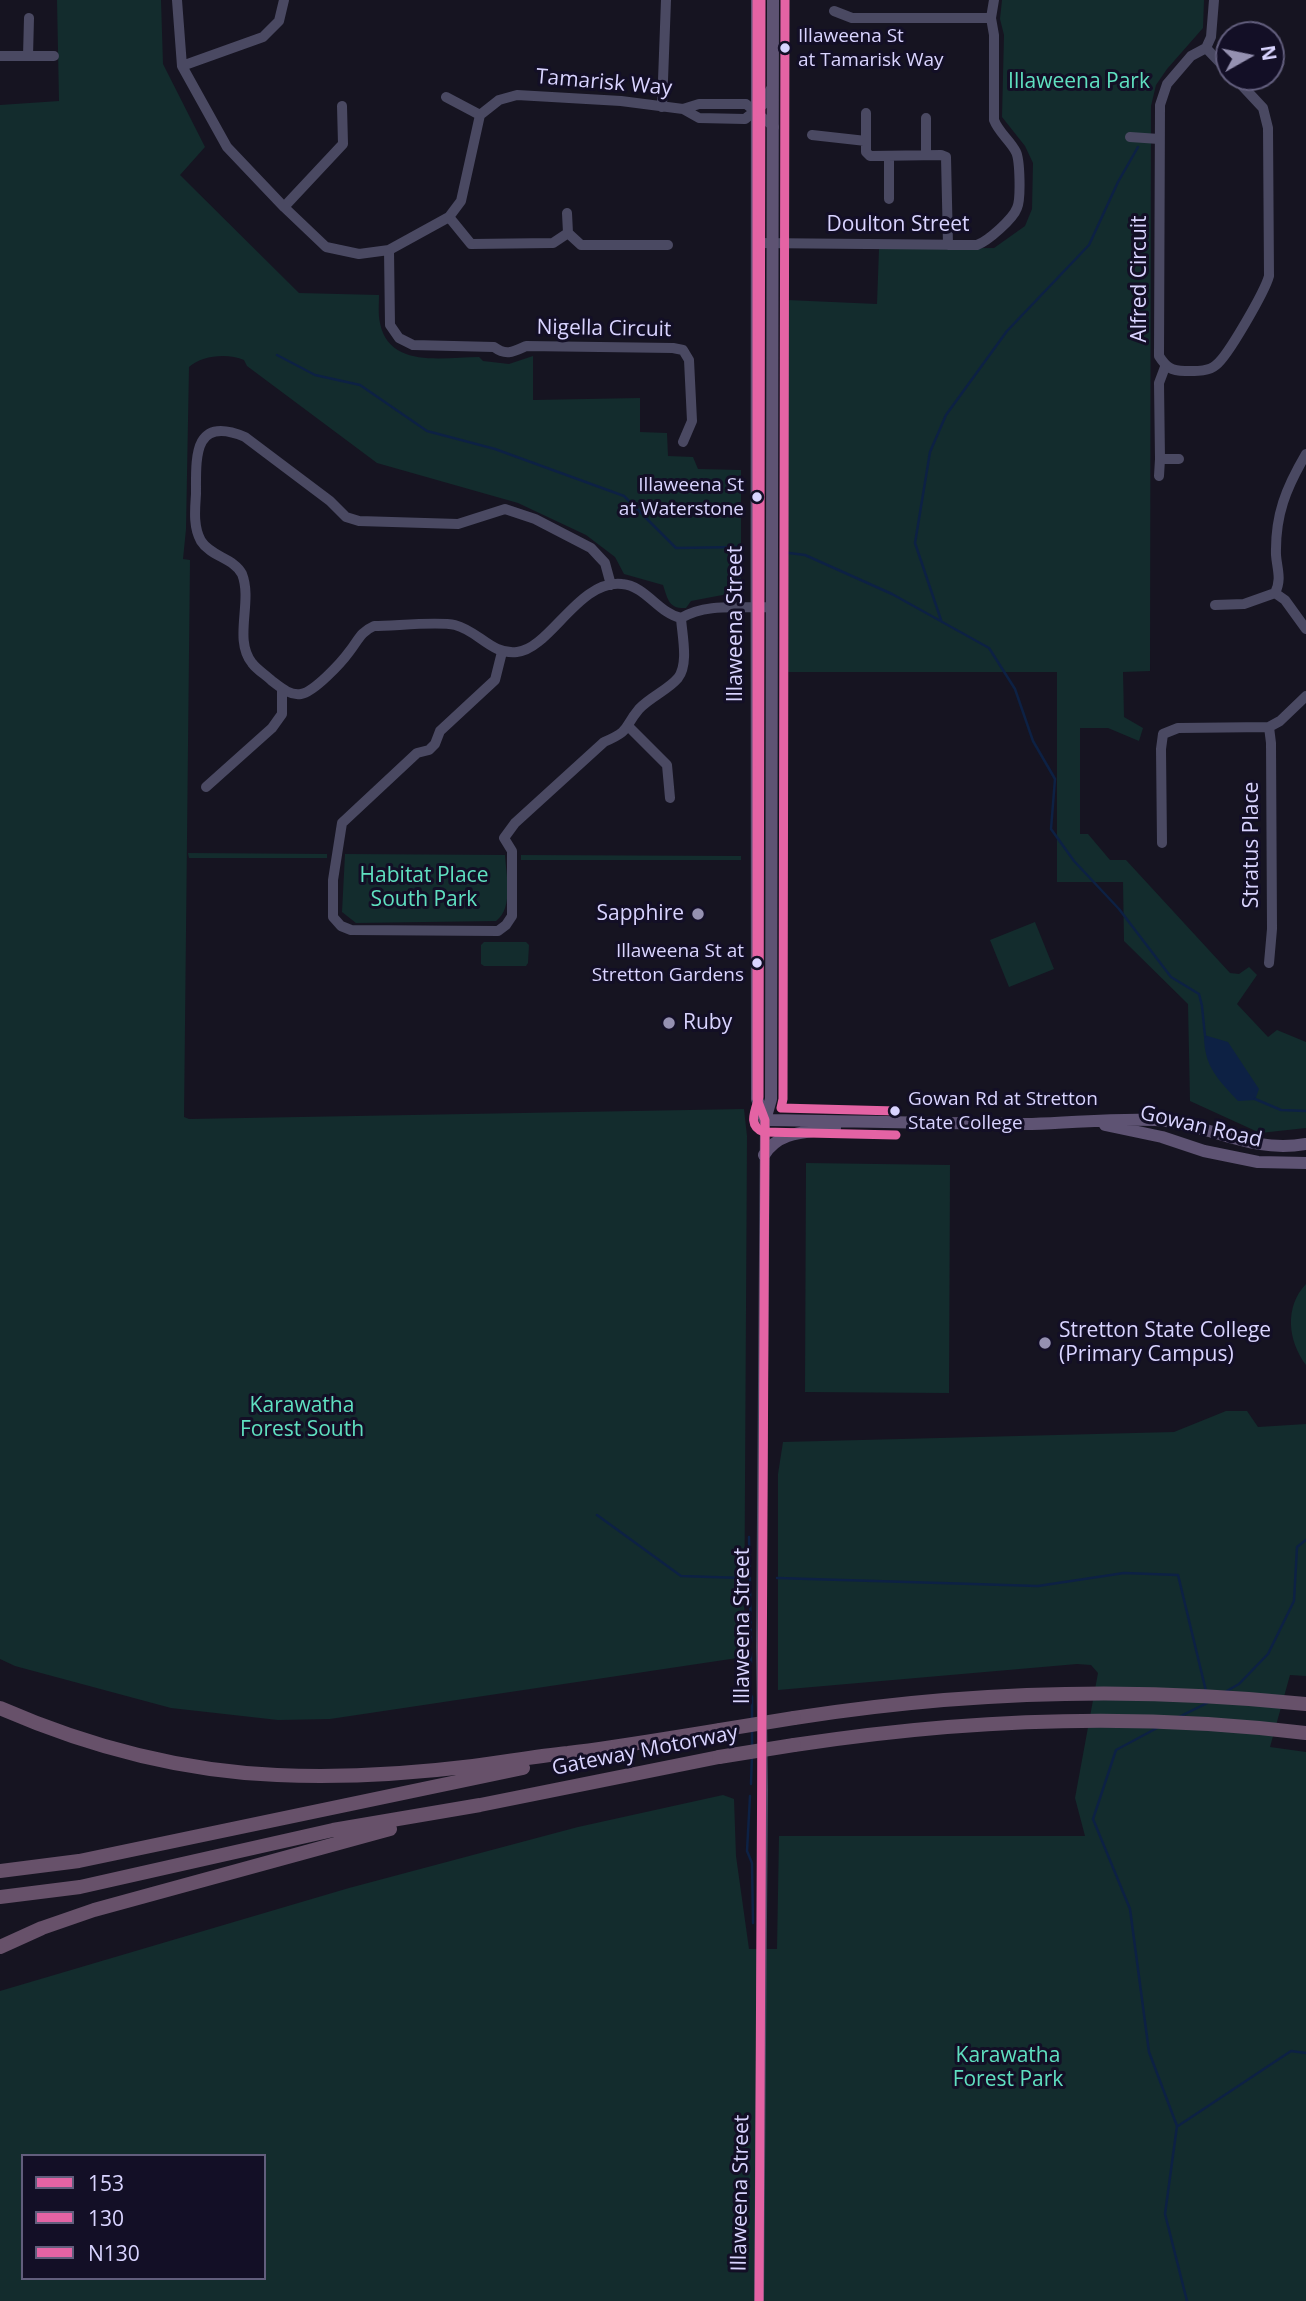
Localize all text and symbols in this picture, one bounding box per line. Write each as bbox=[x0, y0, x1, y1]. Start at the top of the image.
north arrow bbox=[1215, 21, 1285, 91]
place label: Illaweena St at Tamarisk Way bbox=[798, 26, 944, 70]
marker: Illaweena St at Tamarisk Way bbox=[778, 41, 792, 55]
text: N bbox=[1255, 43, 1283, 63]
street label: Tamarisk Way bbox=[535, 65, 673, 101]
park label: Illaweena Park bbox=[1008, 69, 1150, 95]
street label: Doulton Street bbox=[826, 212, 970, 238]
street label: Alfred Circuit bbox=[1127, 215, 1153, 343]
street label: Nigella Circuit bbox=[536, 315, 672, 343]
place label: Illaweena St at Waterstone bbox=[619, 475, 744, 519]
marker: Illaweena St at Waterstone bbox=[750, 490, 764, 504]
street label: Illaweena Street bbox=[723, 546, 749, 702]
street label: Stratus Place bbox=[1239, 782, 1265, 908]
park label: Habitat Place South Park bbox=[360, 863, 488, 913]
place label: Sapphire bbox=[597, 901, 684, 927]
marker: Sapphire bbox=[690, 906, 706, 922]
place label: Illaweena St at Stretton Gardens bbox=[592, 941, 744, 985]
marker: Illaweena St at Stretton Gardens bbox=[750, 956, 764, 970]
place label: Ruby bbox=[683, 1010, 732, 1036]
marker: Ruby bbox=[661, 1015, 677, 1031]
place label: Gowan Rd at Stretton State College bbox=[908, 1089, 1098, 1133]
street label: Gowan Road bbox=[1138, 1101, 1264, 1153]
marker: Gowan Rd at Stretton State College bbox=[888, 1104, 902, 1118]
place label: Stretton State College (Primary Campus) bbox=[1059, 1318, 1271, 1368]
marker: Stretton State College (Primary Campus) bbox=[1037, 1335, 1053, 1351]
park label: Karawatha Forest South bbox=[240, 1393, 364, 1443]
street label: Illaweena Street bbox=[730, 1548, 756, 1704]
street label: Gateway Motorway bbox=[550, 1721, 740, 1781]
park label: Karawatha Forest Park bbox=[953, 2043, 1063, 2093]
street label: Illaweena Street bbox=[727, 2114, 755, 2272]
legend bbox=[21, 2154, 266, 2280]
text: 153 bbox=[88, 2169, 124, 2197]
text: 130 bbox=[88, 2204, 124, 2232]
text: N130 bbox=[88, 2239, 140, 2267]

